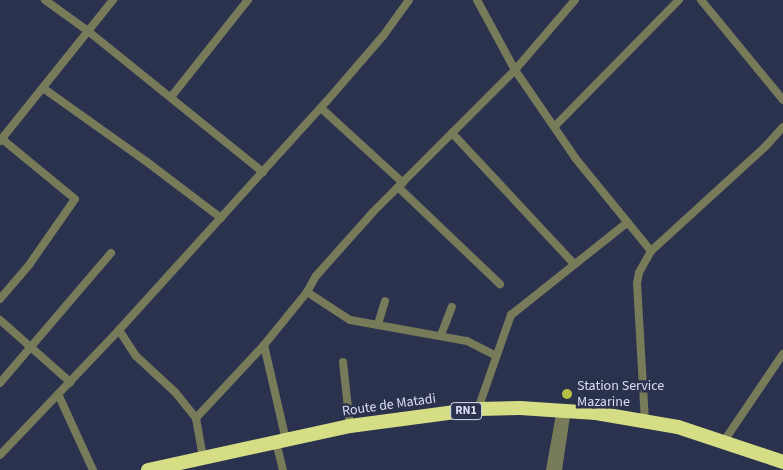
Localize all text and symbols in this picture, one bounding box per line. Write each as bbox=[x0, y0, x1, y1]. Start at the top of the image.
place label: Station Service Mazarine bbox=[577, 378, 664, 411]
marker: Station Service Mazarine bbox=[561, 388, 573, 400]
street label: Route de Matadi bbox=[341, 390, 437, 420]
road number: RN1 bbox=[450, 402, 482, 421]

